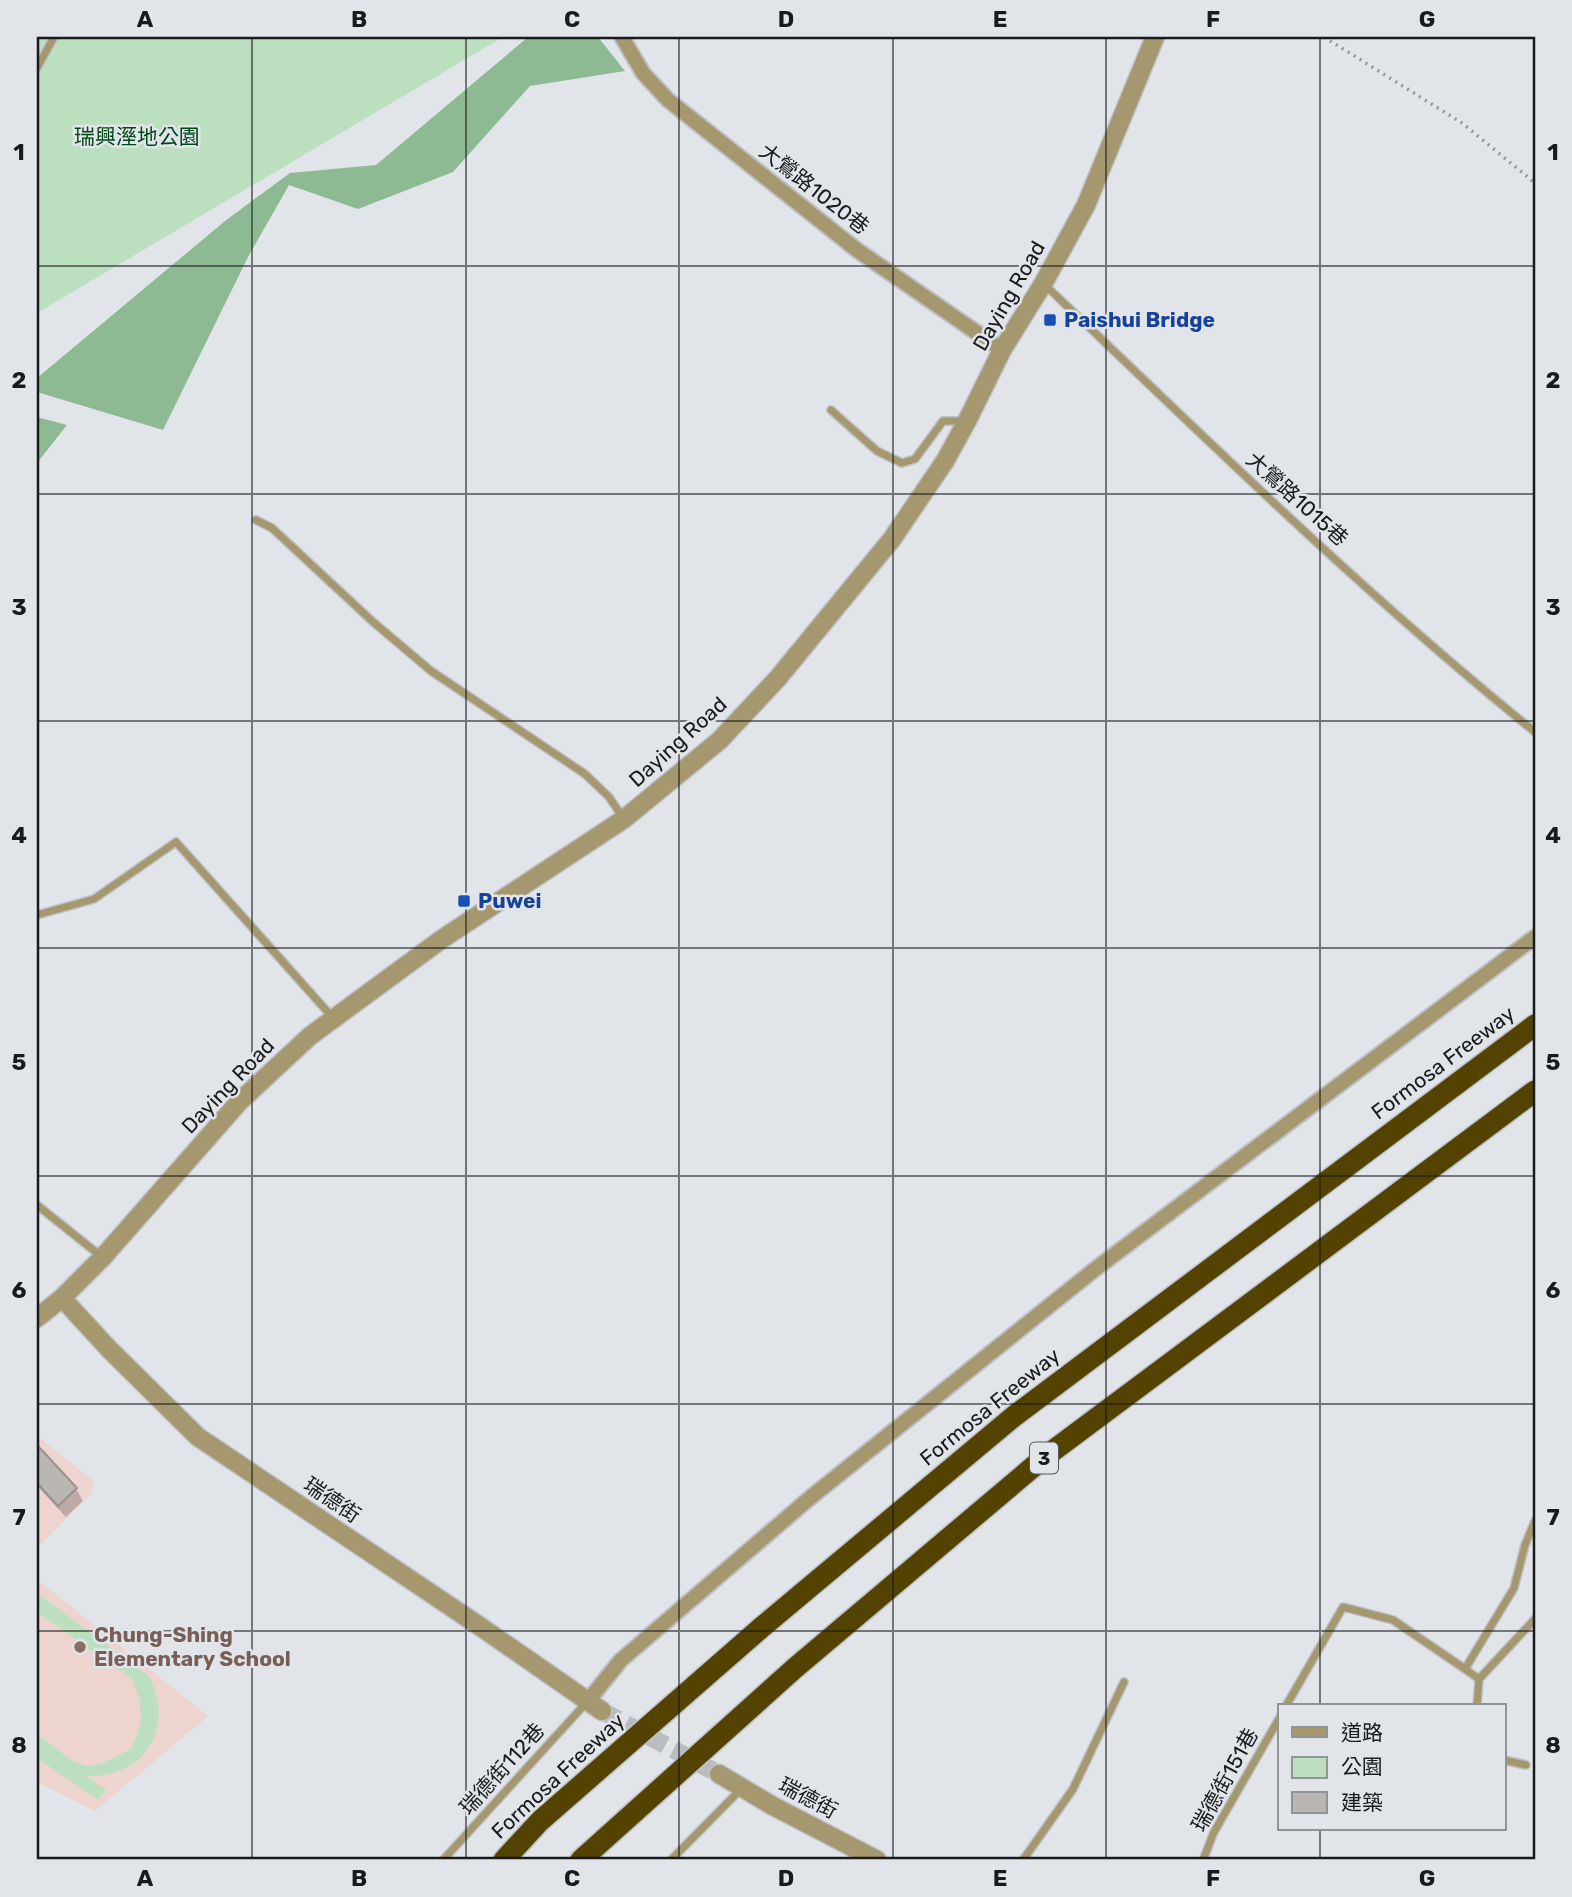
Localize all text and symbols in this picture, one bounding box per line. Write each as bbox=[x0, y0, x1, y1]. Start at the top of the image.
text: A bbox=[137, 5, 154, 33]
text: B bbox=[351, 5, 367, 33]
text: C bbox=[564, 5, 580, 33]
text: D bbox=[778, 5, 794, 33]
text: E bbox=[993, 5, 1007, 33]
text: F bbox=[1206, 5, 1220, 33]
text: G bbox=[1419, 5, 1435, 33]
park label: 瑞興溼地公園 bbox=[74, 124, 200, 149]
text: 1 bbox=[13, 138, 25, 166]
street label: 大鶯路1020巷 bbox=[755, 138, 874, 239]
text: 1 bbox=[1547, 138, 1559, 166]
street label: Daying Road bbox=[967, 236, 1050, 355]
place label: Paishui Bridge bbox=[1064, 307, 1215, 332]
marker: Paishui Bridge bbox=[1042, 312, 1058, 328]
text: 2 bbox=[12, 366, 26, 394]
text: 2 bbox=[1546, 366, 1560, 394]
street label: 大鶯路1015巷 bbox=[1241, 447, 1353, 551]
text: 3 bbox=[11, 593, 27, 621]
text: 3 bbox=[1545, 593, 1561, 621]
street label: Daying Road bbox=[624, 691, 732, 792]
text: 4 bbox=[11, 821, 27, 849]
text: 4 bbox=[1545, 821, 1561, 849]
place label: Puwei bbox=[478, 888, 541, 913]
marker: Puwei bbox=[456, 893, 472, 909]
street label: Formosa Freeway bbox=[1366, 1000, 1519, 1125]
street label: Daying Road bbox=[176, 1033, 279, 1138]
text: 5 bbox=[12, 1048, 27, 1076]
text: 5 bbox=[1546, 1048, 1561, 1076]
text: 6 bbox=[12, 1276, 27, 1304]
text: 6 bbox=[1546, 1276, 1561, 1304]
street label: Formosa Freeway bbox=[915, 1342, 1065, 1471]
road number: 3 bbox=[1030, 1442, 1058, 1474]
street label: 瑞德街 bbox=[299, 1472, 365, 1528]
text: 7 bbox=[12, 1503, 26, 1531]
text: 7 bbox=[1546, 1503, 1560, 1531]
place label: Chung-Shing Elementary School bbox=[94, 1622, 291, 1671]
marker: Chung-Shing Elementary School bbox=[72, 1639, 88, 1655]
legend bbox=[1278, 1704, 1506, 1830]
street label: Formosa Freeway bbox=[486, 1707, 630, 1844]
street label: 瑞德街112巷 bbox=[454, 1718, 549, 1820]
text: 道路 bbox=[1341, 1720, 1383, 1745]
street label: 瑞德街151巷 bbox=[1186, 1724, 1263, 1836]
text: 8 bbox=[11, 1731, 27, 1759]
text: 8 bbox=[1545, 1731, 1561, 1759]
text: 公園 bbox=[1341, 1754, 1383, 1779]
street label: 瑞德街 bbox=[775, 1772, 842, 1823]
text: 建築 bbox=[1341, 1790, 1383, 1815]
text: A bbox=[137, 1864, 154, 1892]
text: B bbox=[351, 1864, 367, 1892]
text: C bbox=[564, 1864, 580, 1892]
text: D bbox=[778, 1864, 794, 1892]
text: E bbox=[993, 1864, 1007, 1892]
text: F bbox=[1206, 1864, 1220, 1892]
text: G bbox=[1419, 1864, 1435, 1892]

